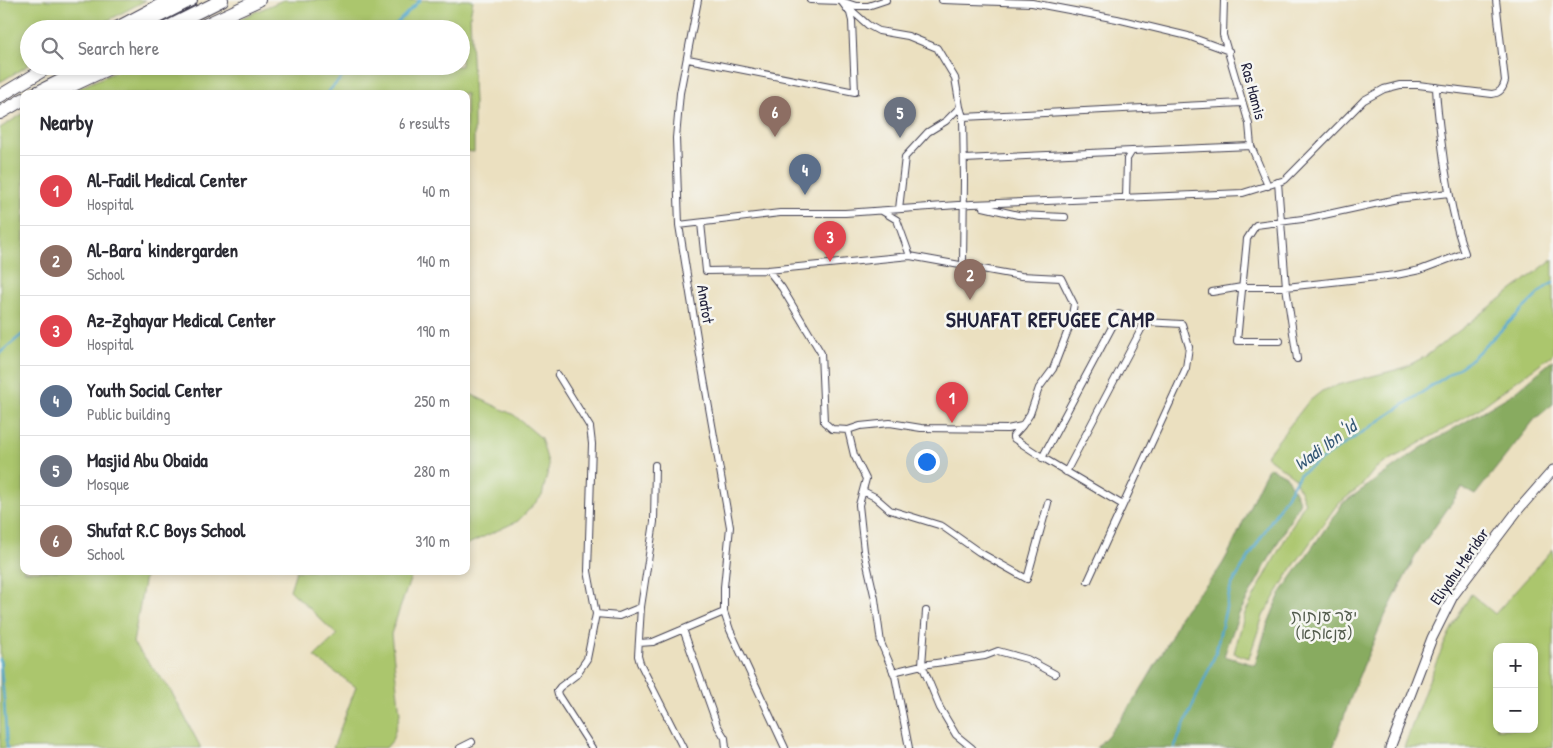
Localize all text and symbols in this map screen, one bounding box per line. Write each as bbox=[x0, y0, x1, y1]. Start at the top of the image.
search box bbox=[20, 20, 470, 75]
icon: search bbox=[38, 34, 66, 62]
text: Search here bbox=[78, 35, 159, 61]
street label: Ras Hamis bbox=[1236, 60, 1272, 122]
pin: 6 bbox=[759, 96, 791, 137]
pin: 5 bbox=[884, 97, 916, 138]
text: Nearby bbox=[40, 108, 93, 137]
text: 6 results bbox=[399, 112, 450, 134]
pin: 4 bbox=[789, 154, 821, 195]
text: Al-Fadil Medical Center bbox=[87, 167, 247, 193]
text: 1 bbox=[53, 180, 59, 202]
text: 40 m bbox=[422, 180, 450, 202]
text: Hospital bbox=[87, 193, 134, 215]
pin: 3 bbox=[814, 221, 846, 262]
text: Al-Bara' kindergarden bbox=[87, 237, 238, 263]
text: 2 bbox=[52, 250, 60, 272]
text: 140 m bbox=[416, 250, 450, 272]
pin: 2 bbox=[954, 259, 986, 300]
text: School bbox=[87, 263, 124, 285]
street label: Anatot bbox=[692, 283, 720, 325]
district label: SHUAFAT REFUGEE CAMP bbox=[946, 305, 1156, 334]
text: Az-Zghayar Medical Center bbox=[87, 307, 276, 333]
text: 3 bbox=[52, 320, 60, 342]
text: 190 m bbox=[417, 320, 450, 342]
text: Hospital bbox=[87, 333, 134, 355]
text: Youth Social Center bbox=[87, 377, 222, 403]
pin: 1 bbox=[936, 382, 968, 423]
text: 4 bbox=[53, 390, 59, 412]
text: 250 m bbox=[414, 390, 450, 412]
text: Public building bbox=[87, 403, 170, 425]
water label: Wadi Ibn 'Id bbox=[1289, 412, 1364, 476]
text: Masjid Abu Obaida bbox=[87, 447, 208, 473]
your location bbox=[914, 449, 940, 475]
text: 5 bbox=[53, 460, 59, 482]
text: 280 m bbox=[414, 460, 450, 482]
text: Mosque bbox=[87, 473, 129, 495]
text: Shufat R.C Boys School bbox=[87, 517, 245, 543]
street label: Eliyahu Meridor bbox=[1424, 523, 1494, 609]
text: 6 bbox=[53, 530, 59, 552]
text: 310 m bbox=[415, 530, 450, 552]
text: School bbox=[87, 543, 124, 565]
park label: יער ענתות (ענאתא) bbox=[1291, 604, 1357, 644]
map controls bbox=[1493, 643, 1538, 733]
button: + bbox=[1493, 643, 1538, 688]
button: − bbox=[1493, 688, 1538, 733]

